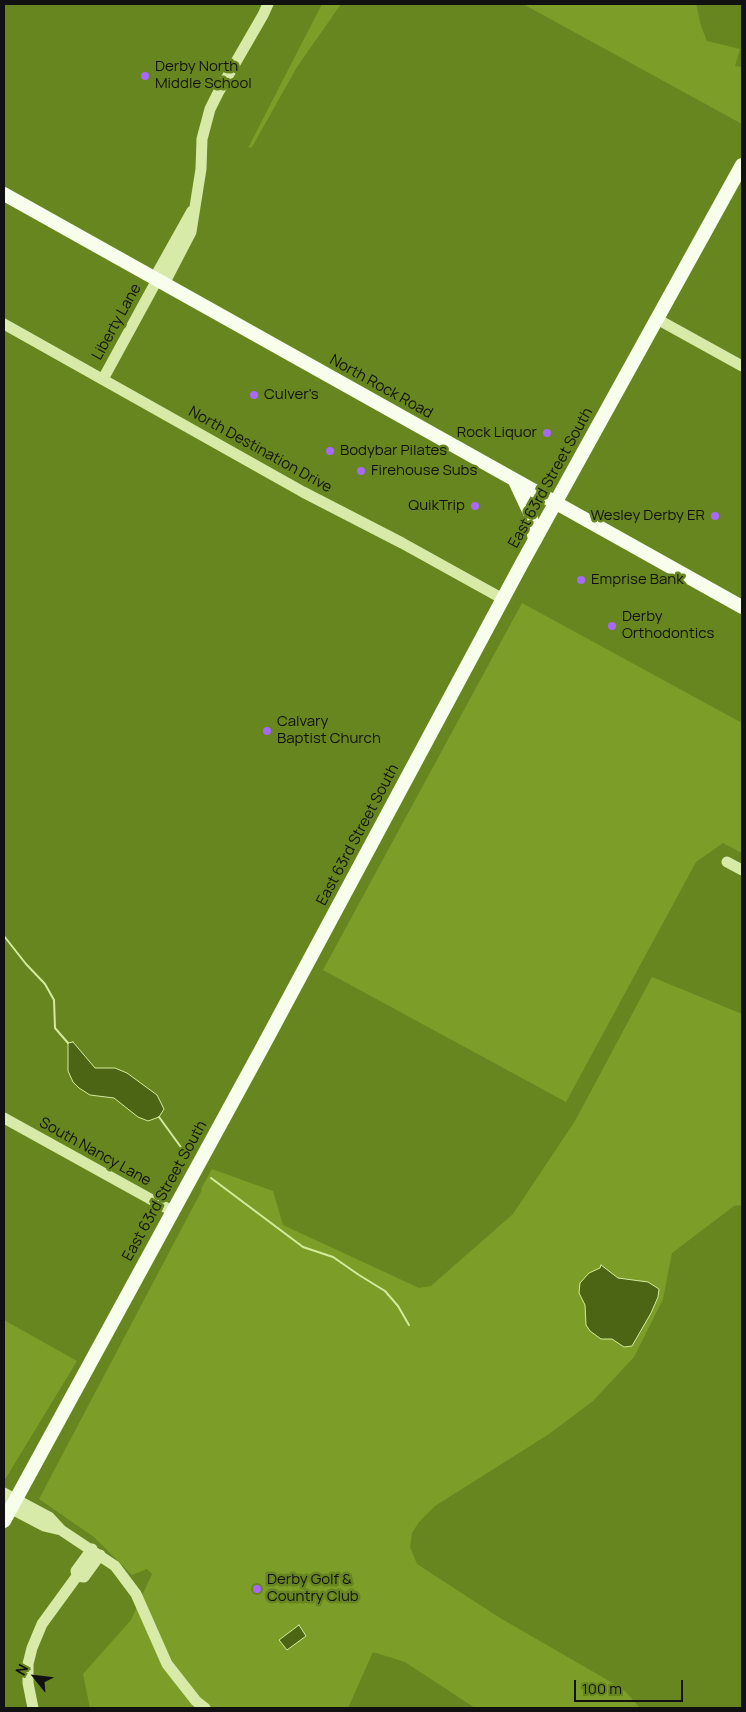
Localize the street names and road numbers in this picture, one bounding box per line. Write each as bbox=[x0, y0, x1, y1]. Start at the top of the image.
street label: Liberty Lane bbox=[89, 281, 145, 363]
street label: North Rock Road bbox=[326, 351, 436, 423]
street label: North Destination Drive bbox=[185, 403, 335, 497]
street label: East 63rd Street South bbox=[505, 405, 597, 551]
street label: East 63rd Street South bbox=[313, 761, 403, 909]
street label: South Nancy Lane bbox=[36, 1114, 154, 1190]
street label: East 63rd Street South bbox=[119, 1118, 211, 1264]

